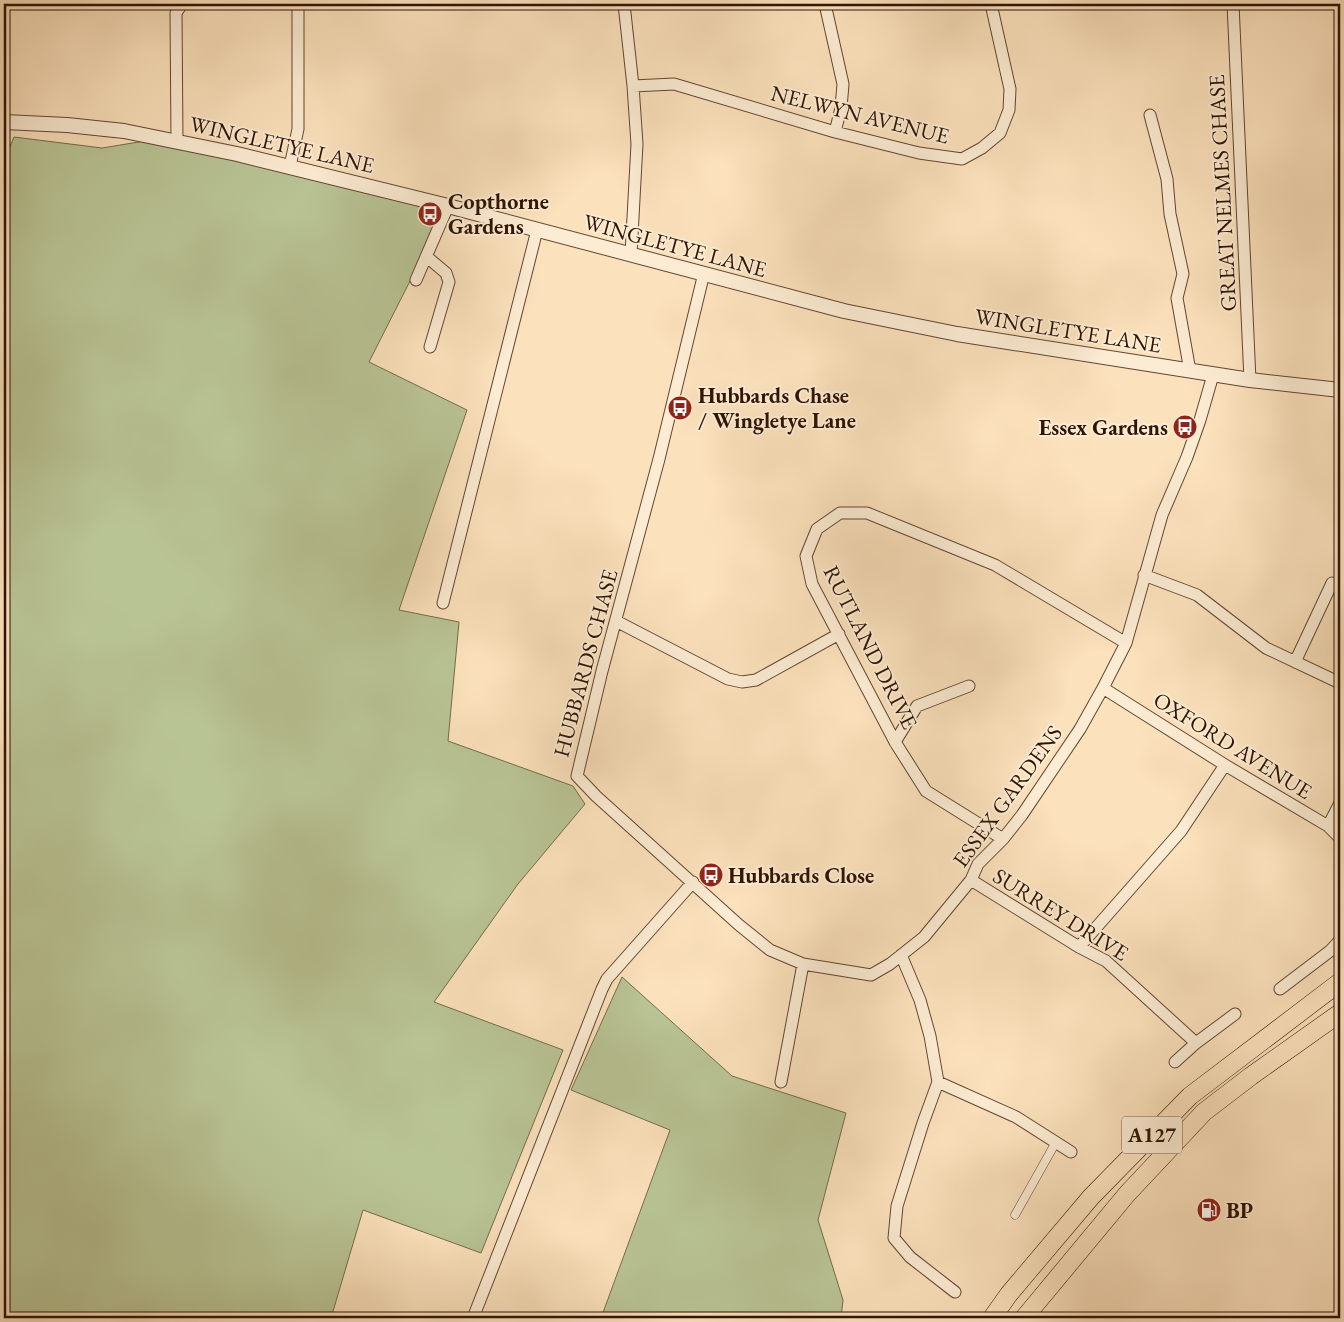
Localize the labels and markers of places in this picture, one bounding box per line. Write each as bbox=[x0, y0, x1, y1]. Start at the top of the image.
place label: Copthorne Gardens bbox=[448, 187, 549, 241]
bus stop icon: Copthorne Gardens bbox=[417, 201, 443, 227]
place label: Hubbards Chase / Wingletye Lane bbox=[698, 381, 856, 435]
bus stop icon: Hubbards Chase / Wingletye Lane bbox=[667, 395, 693, 421]
place label: Essex Gardens bbox=[1039, 413, 1168, 442]
bus stop icon: Essex Gardens bbox=[1172, 414, 1198, 440]
place label: Hubbards Close bbox=[728, 861, 874, 890]
bus stop icon: Hubbards Close bbox=[698, 862, 724, 888]
place label: BP bbox=[1226, 1196, 1253, 1225]
fuel station icon: BP bbox=[1196, 1197, 1222, 1223]

